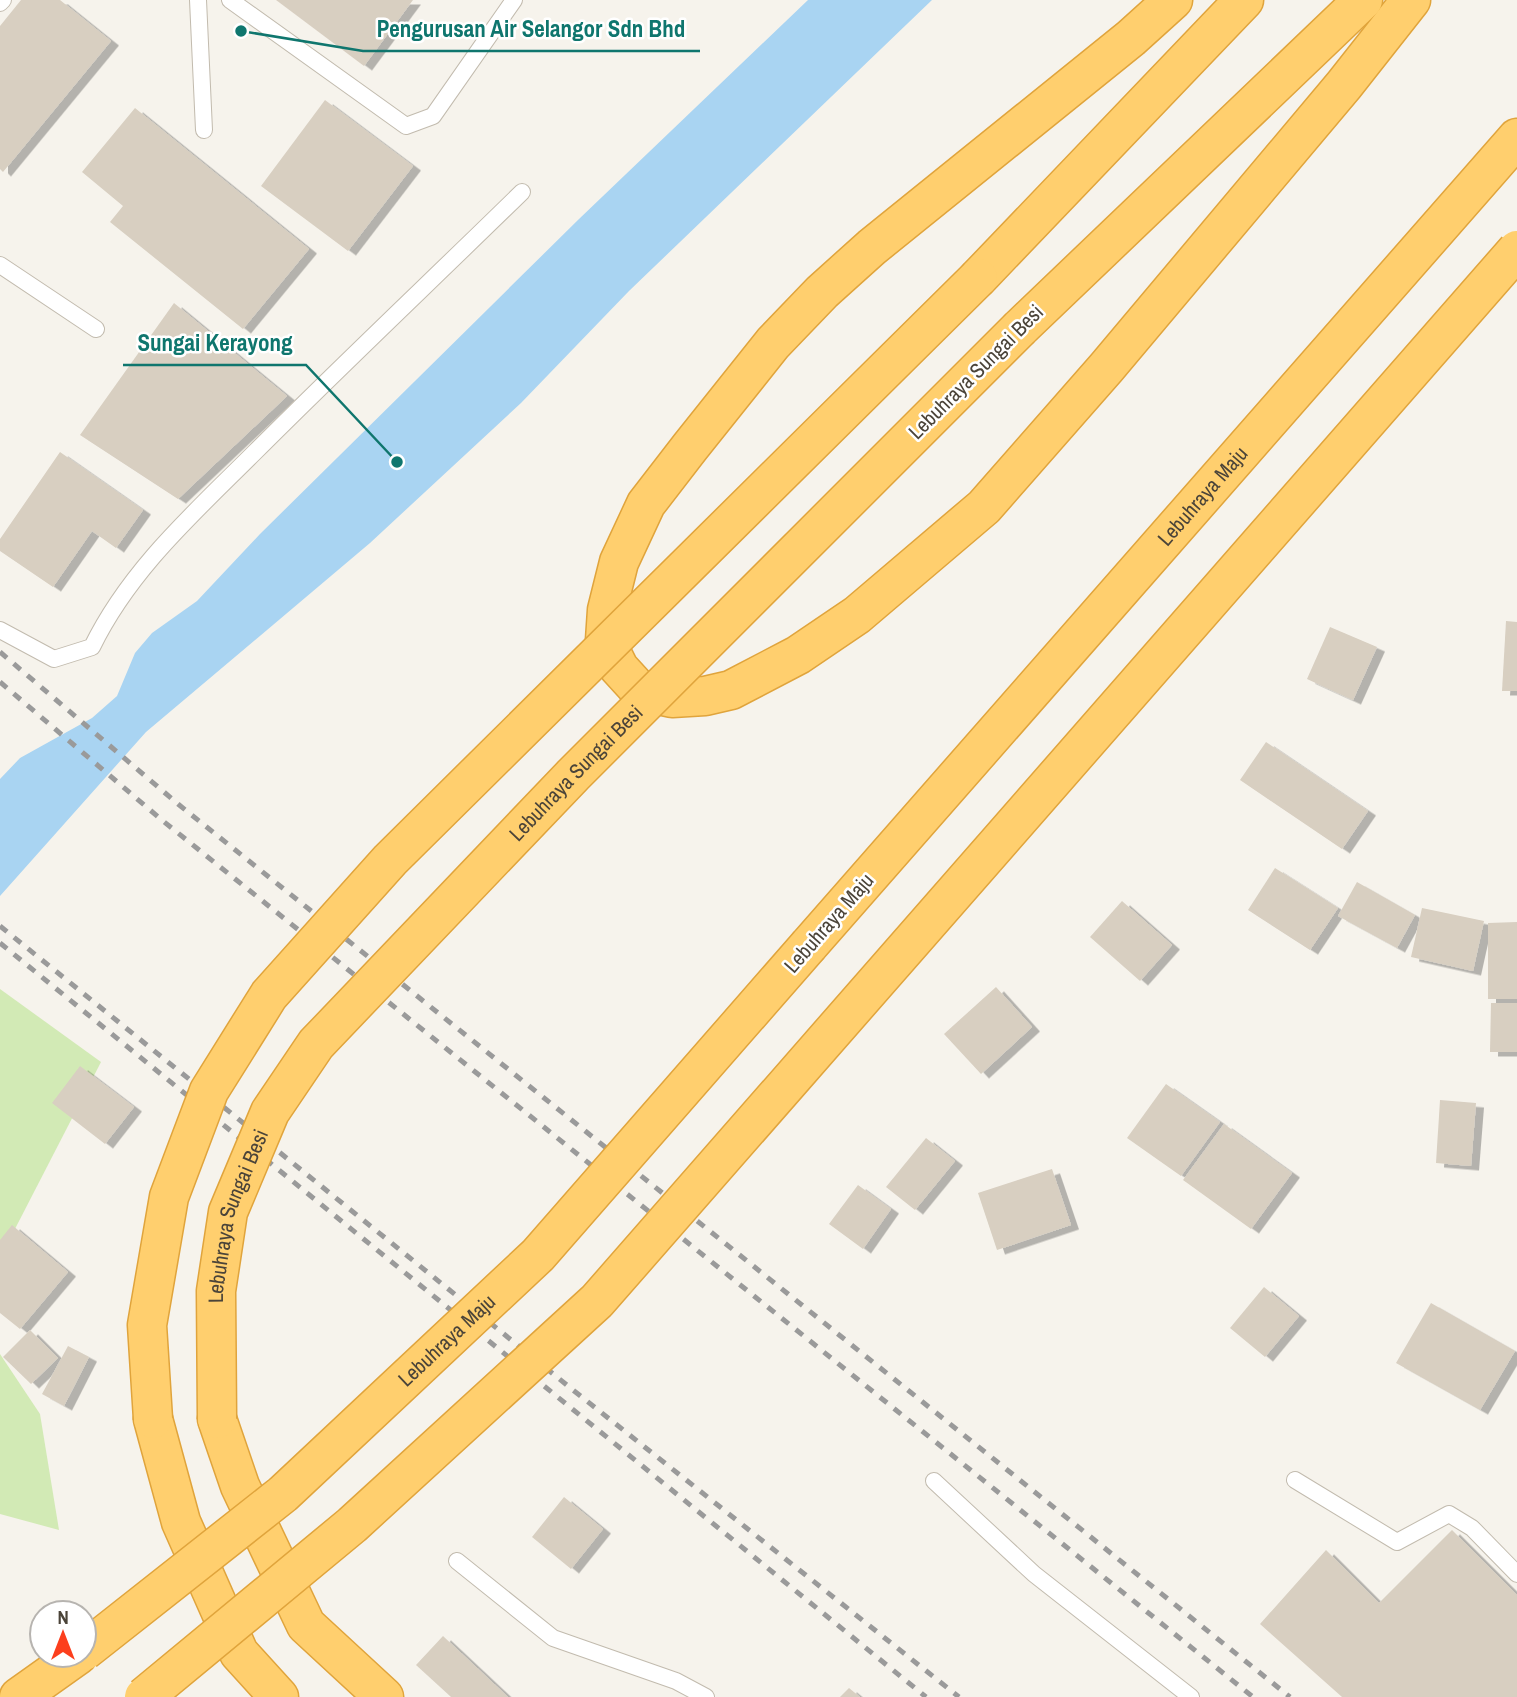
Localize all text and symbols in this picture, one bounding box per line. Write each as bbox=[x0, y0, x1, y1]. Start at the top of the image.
callout: Pengurusan Air Selangor Sdn Bhd bbox=[363, 7, 700, 51]
text: Pengurusan Air Selangor Sdn Bhd bbox=[377, 13, 685, 44]
street label: Lebuhraya Sungai Besi bbox=[902, 298, 1050, 446]
callout: Sungai Kerayong bbox=[123, 321, 306, 365]
text: Sungai Kerayong bbox=[137, 327, 293, 358]
street label: Lebuhraya Maju bbox=[1151, 440, 1254, 552]
street label: Lebuhraya Sungai Besi bbox=[502, 698, 649, 847]
street label: Lebuhraya Maju bbox=[777, 867, 880, 979]
street label: Lebuhraya Sungai Besi bbox=[201, 1125, 275, 1303]
street label: Lebuhraya Maju bbox=[391, 1287, 501, 1393]
north arrow bbox=[28, 1599, 98, 1669]
text: N bbox=[57, 1604, 69, 1630]

